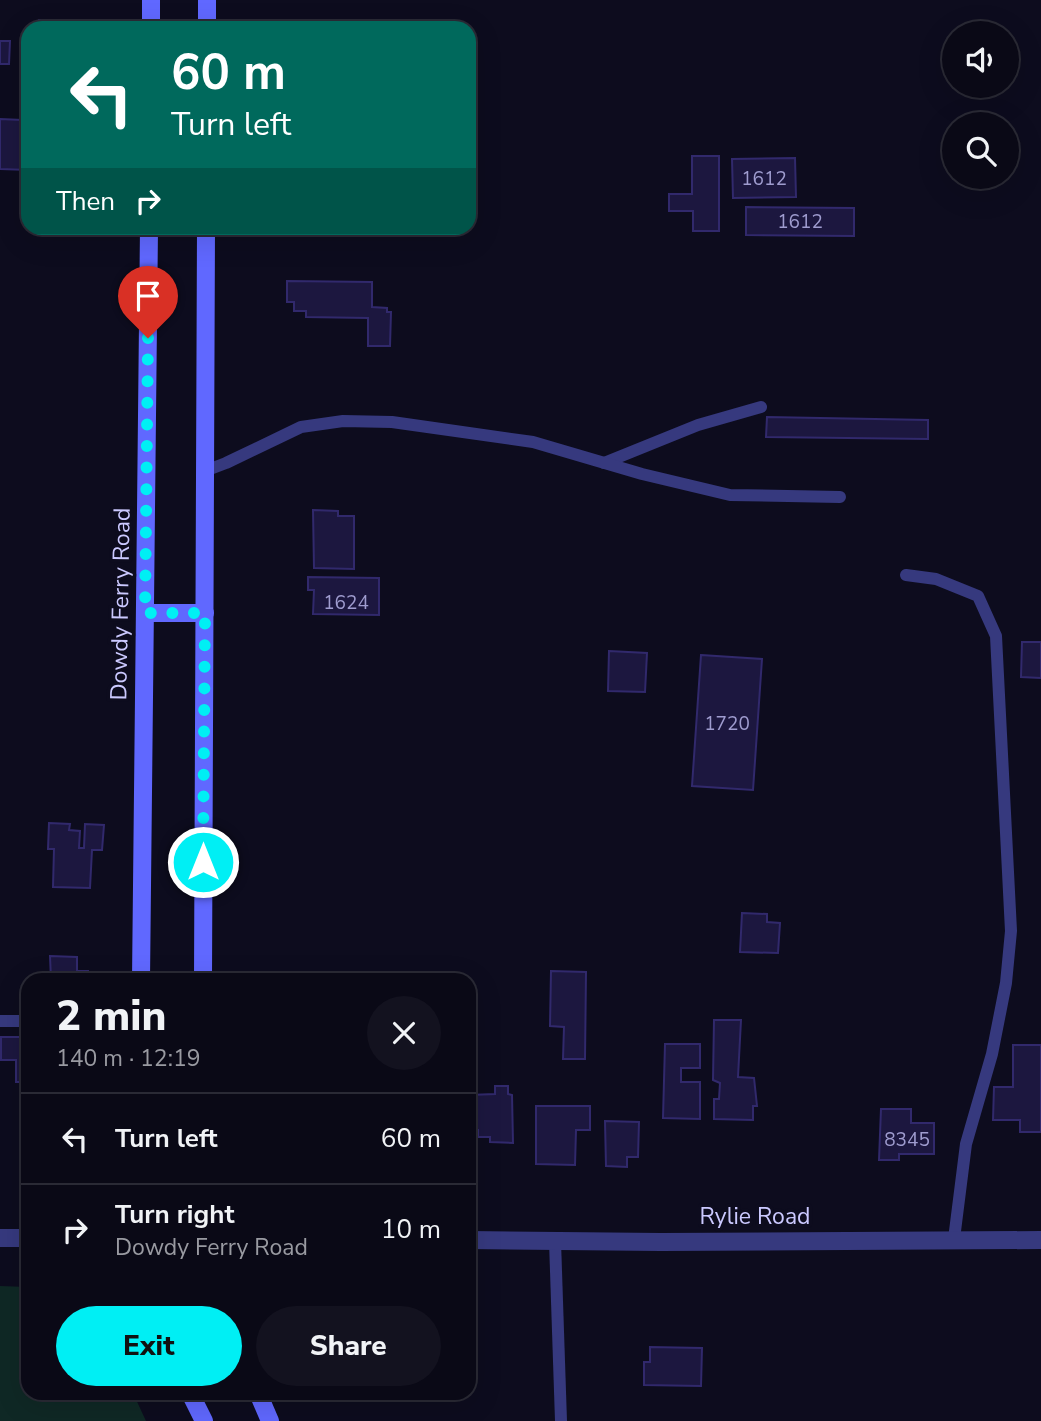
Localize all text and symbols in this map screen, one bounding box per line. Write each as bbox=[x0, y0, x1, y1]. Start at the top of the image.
map controls bbox=[942, 21, 1019, 189]
button: sound bbox=[942, 21, 1019, 98]
text: 60 m bbox=[171, 39, 286, 106]
icon: left bbox=[56, 49, 147, 140]
text: Turn left bbox=[171, 103, 291, 146]
button: search bbox=[942, 112, 1019, 189]
house number: 1612 bbox=[741, 166, 787, 192]
icon: right bbox=[129, 182, 167, 220]
text: Then bbox=[56, 184, 115, 219]
house number: 1612 bbox=[777, 209, 823, 235]
pin bbox=[118, 266, 178, 338]
icon: arrive bbox=[129, 277, 167, 315]
street label: Dowdy Ferry Road bbox=[103, 507, 138, 701]
house number: 1624 bbox=[323, 590, 369, 616]
house number: 1720 bbox=[704, 711, 750, 737]
position arrow bbox=[166, 825, 240, 899]
text: 2 min bbox=[56, 988, 166, 1045]
button: close bbox=[367, 996, 441, 1070]
text: 140 m · 12:19 bbox=[56, 1043, 201, 1074]
icon: left bbox=[56, 1120, 94, 1158]
text: Turn left bbox=[115, 1121, 218, 1156]
text: 60 m bbox=[381, 1121, 441, 1156]
house number: 8345 bbox=[884, 1127, 930, 1153]
text: Turn right bbox=[115, 1197, 234, 1232]
street label: Rylie Road bbox=[699, 1201, 811, 1232]
icon: right bbox=[56, 1211, 94, 1249]
text: 10 m bbox=[381, 1212, 441, 1247]
text: Dowdy Ferry Road bbox=[115, 1232, 308, 1263]
button: Exit bbox=[56, 1306, 242, 1386]
button: Share bbox=[256, 1306, 441, 1386]

